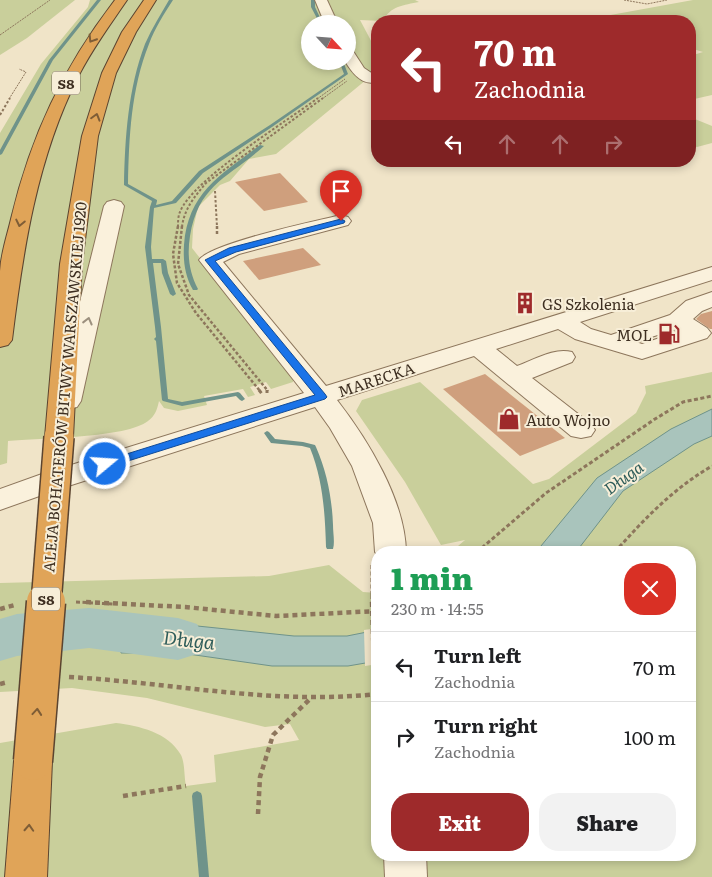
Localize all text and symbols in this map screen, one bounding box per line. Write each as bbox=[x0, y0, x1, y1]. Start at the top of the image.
north arrow bbox=[301, 15, 356, 70]
map controls bbox=[301, 15, 356, 70]
text: 70 m bbox=[474, 25, 556, 77]
one-way arrow bbox=[89, 34, 99, 43]
icon: left bbox=[391, 35, 456, 100]
road number: S8 bbox=[52, 72, 80, 95]
text: Zachodnia bbox=[474, 72, 585, 105]
one-way arrow bbox=[90, 113, 100, 122]
icon: left bbox=[440, 130, 468, 158]
icon: ahead bbox=[493, 130, 521, 158]
icon: ahead bbox=[546, 130, 574, 158]
icon: right bbox=[599, 130, 627, 158]
pin bbox=[320, 170, 362, 221]
icon: arrive bbox=[327, 177, 355, 205]
street label: ALEJA BOHATERÓW BITWY WARSZAWSKIEJ 1920 bbox=[36, 200, 92, 573]
one-way arrow bbox=[15, 218, 26, 227]
building icon: GS Szkolenia bbox=[512, 290, 538, 316]
place label: GS Szkolenia bbox=[542, 292, 635, 315]
one-way arrow bbox=[82, 317, 93, 326]
fuel station icon: MOL bbox=[656, 321, 682, 347]
place label: MOL bbox=[616, 323, 652, 346]
street label: MARECKA bbox=[335, 356, 417, 402]
shop icon: Auto Wojno bbox=[496, 406, 522, 432]
place label: Auto Wojno bbox=[526, 408, 611, 431]
position arrow bbox=[78, 437, 130, 489]
water label: Długa bbox=[598, 454, 648, 500]
text: 1 min bbox=[391, 555, 473, 599]
button: close bbox=[624, 563, 676, 615]
road number: S8 bbox=[32, 588, 60, 610]
text: 230 m · 14:55 bbox=[391, 596, 484, 620]
water label: Długa bbox=[162, 622, 216, 656]
text: Turn left bbox=[434, 641, 521, 669]
icon: left bbox=[391, 653, 419, 681]
text: 70 m bbox=[633, 653, 676, 681]
text: Zachodnia bbox=[434, 669, 515, 693]
one-way arrow bbox=[31, 708, 42, 716]
text: Turn right bbox=[434, 711, 538, 739]
icon: right bbox=[391, 723, 419, 751]
text: 100 m bbox=[624, 723, 676, 751]
text: Zachodnia bbox=[434, 739, 515, 763]
button: Exit bbox=[391, 793, 529, 851]
button: Share bbox=[539, 793, 676, 851]
one-way arrow bbox=[24, 824, 35, 832]

